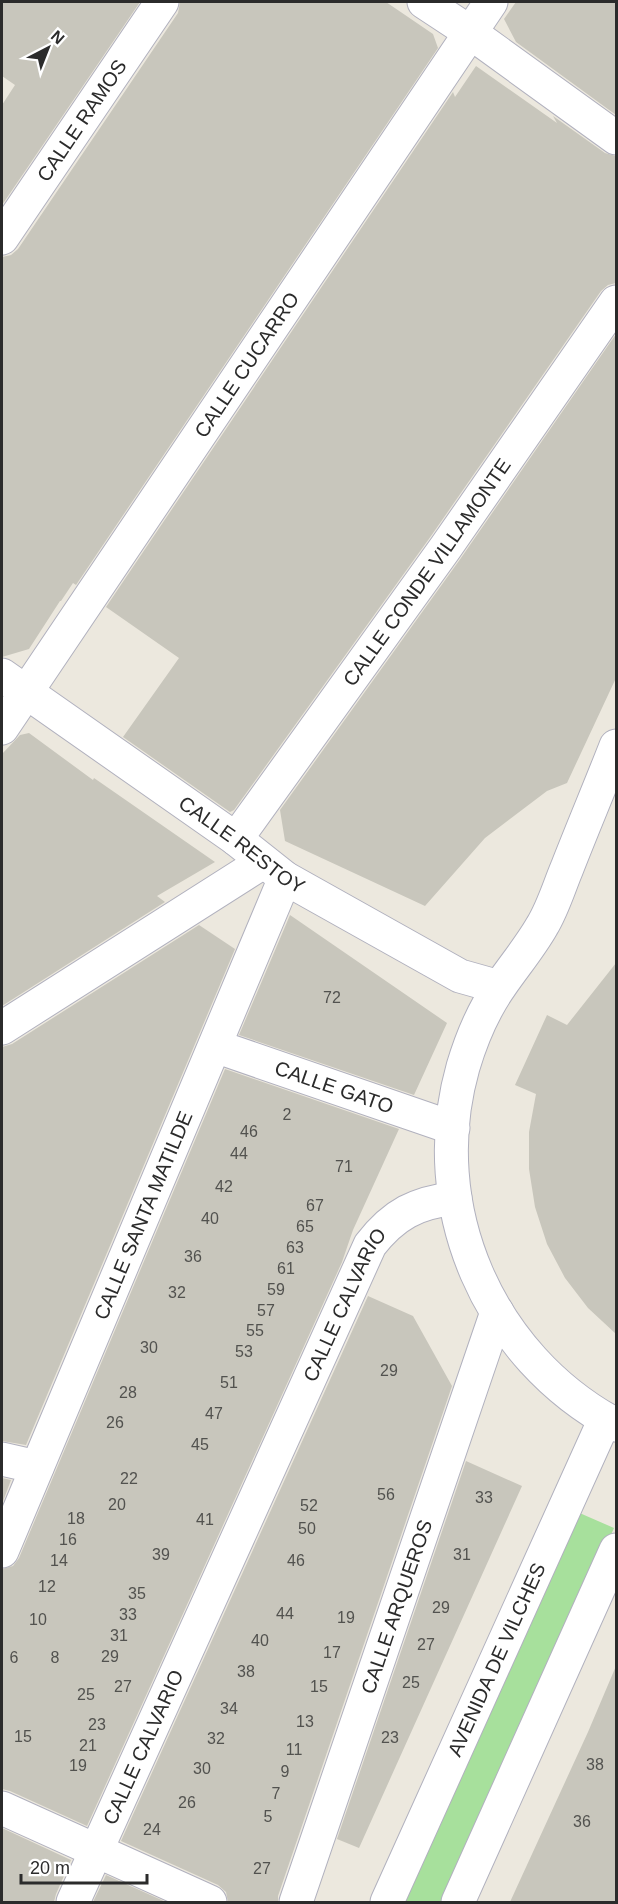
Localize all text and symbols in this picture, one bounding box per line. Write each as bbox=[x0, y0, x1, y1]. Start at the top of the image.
north arrow bbox=[18, 18, 78, 78]
text: N bbox=[48, 27, 68, 47]
street label: CALLE RAMOS bbox=[33, 55, 131, 186]
street label: CALLE CUCARRO bbox=[190, 288, 303, 441]
street label: CALLE CONDE VILLAMONTE bbox=[339, 454, 515, 690]
street label: CALLE RESTOY bbox=[175, 791, 309, 898]
house number: 72 bbox=[323, 989, 341, 1006]
street label: CALLE GATO bbox=[272, 1056, 396, 1118]
house number: 2 bbox=[283, 1106, 292, 1123]
street label: CALLE SANTA MATILDE bbox=[90, 1108, 197, 1323]
house number: 46 bbox=[240, 1123, 258, 1140]
house number: 44 bbox=[230, 1145, 248, 1162]
house number: 71 bbox=[335, 1158, 353, 1175]
house number: 42 bbox=[215, 1178, 233, 1195]
house number: 67 bbox=[306, 1197, 324, 1214]
house number: 40 bbox=[201, 1210, 219, 1227]
house number: 65 bbox=[296, 1218, 314, 1235]
street label: CALLE CALVARIO bbox=[299, 1223, 390, 1385]
house number: 63 bbox=[286, 1239, 304, 1256]
house number: 36 bbox=[184, 1248, 202, 1265]
house number: 61 bbox=[277, 1260, 295, 1277]
house number: 59 bbox=[267, 1281, 285, 1298]
house number: 32 bbox=[168, 1284, 186, 1301]
house number: 57 bbox=[257, 1302, 275, 1319]
house number: 55 bbox=[246, 1322, 264, 1339]
house number: 30 bbox=[140, 1339, 158, 1356]
house number: 53 bbox=[235, 1343, 253, 1360]
house number: 29 bbox=[380, 1362, 398, 1379]
house number: 51 bbox=[220, 1374, 238, 1391]
house number: 28 bbox=[119, 1384, 137, 1401]
house number: 47 bbox=[205, 1405, 223, 1422]
house number: 26 bbox=[106, 1414, 124, 1431]
house number: 45 bbox=[191, 1436, 209, 1453]
house number: 22 bbox=[120, 1470, 138, 1487]
house number: 56 bbox=[377, 1486, 395, 1503]
house number: 33 bbox=[475, 1489, 493, 1506]
house number: 20 bbox=[108, 1496, 126, 1513]
house number: 52 bbox=[300, 1497, 318, 1514]
house number: 18 bbox=[67, 1510, 85, 1527]
house number: 41 bbox=[196, 1511, 214, 1528]
street label: CALLE ARQUEROS bbox=[357, 1517, 436, 1697]
house number: 50 bbox=[298, 1520, 316, 1537]
house number: 16 bbox=[59, 1531, 77, 1548]
house number: 39 bbox=[152, 1546, 170, 1563]
house number: 31 bbox=[453, 1546, 471, 1563]
house number: 14 bbox=[50, 1552, 68, 1569]
house number: 46 bbox=[287, 1552, 305, 1569]
street label: AVENIDA DE VILCHES bbox=[443, 1559, 550, 1760]
house number: 12 bbox=[38, 1578, 56, 1595]
house number: 35 bbox=[128, 1585, 146, 1602]
house number: 29 bbox=[432, 1599, 450, 1616]
house number: 44 bbox=[276, 1605, 294, 1622]
house number: 33 bbox=[119, 1606, 137, 1623]
house number: 19 bbox=[337, 1609, 355, 1626]
house number: 10 bbox=[29, 1611, 47, 1628]
house number: 31 bbox=[110, 1627, 128, 1644]
house number: 40 bbox=[251, 1632, 269, 1649]
house number: 27 bbox=[417, 1636, 435, 1653]
house number: 17 bbox=[323, 1644, 341, 1661]
house number: 29 bbox=[101, 1648, 119, 1665]
house number: 6 bbox=[10, 1649, 19, 1666]
house number: 8 bbox=[51, 1649, 60, 1666]
house number: 38 bbox=[237, 1663, 255, 1680]
street label: CALLE CALVARIO bbox=[99, 1666, 187, 1828]
house number: 25 bbox=[402, 1674, 420, 1691]
house number: 27 bbox=[114, 1678, 132, 1695]
house number: 15 bbox=[310, 1678, 328, 1695]
house number: 25 bbox=[77, 1686, 95, 1703]
house number: 34 bbox=[220, 1700, 238, 1717]
house number: 13 bbox=[296, 1713, 314, 1730]
house number: 23 bbox=[88, 1716, 106, 1733]
house number: 15 bbox=[14, 1728, 32, 1745]
house number: 23 bbox=[381, 1729, 399, 1746]
house number: 32 bbox=[207, 1730, 225, 1747]
house number: 21 bbox=[79, 1737, 97, 1754]
house number: 11 bbox=[286, 1741, 302, 1758]
house number: 38 bbox=[586, 1756, 604, 1773]
house number: 19 bbox=[69, 1757, 87, 1774]
house number: 30 bbox=[193, 1760, 211, 1777]
house number: 9 bbox=[281, 1763, 290, 1780]
house number: 7 bbox=[272, 1785, 281, 1802]
house number: 26 bbox=[178, 1794, 196, 1811]
house number: 5 bbox=[264, 1808, 273, 1825]
house number: 36 bbox=[573, 1813, 591, 1830]
house number: 24 bbox=[143, 1821, 161, 1838]
scale bar bbox=[21, 1847, 147, 1885]
text: 20 m bbox=[30, 1858, 70, 1878]
house number: 27 bbox=[253, 1860, 271, 1877]

